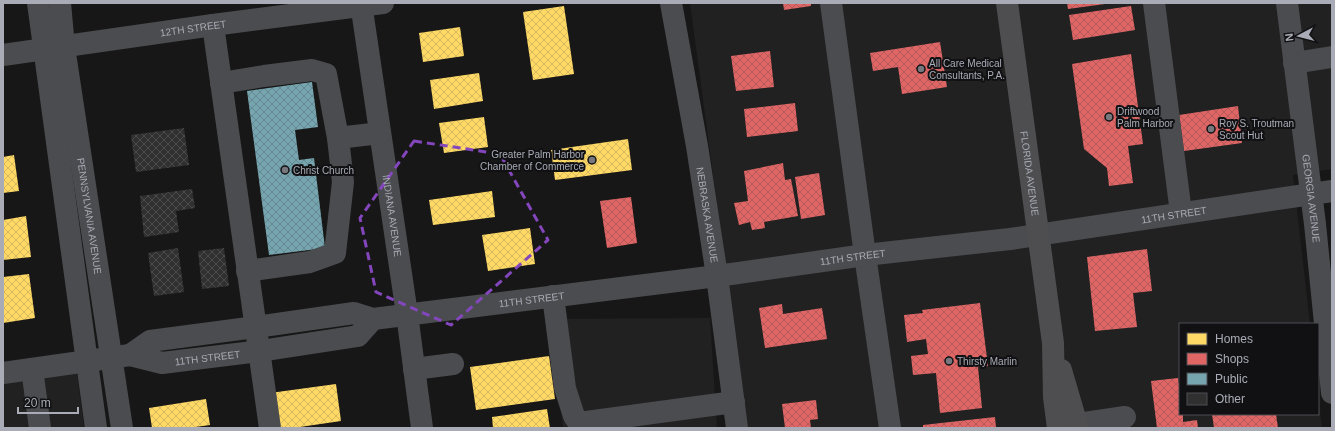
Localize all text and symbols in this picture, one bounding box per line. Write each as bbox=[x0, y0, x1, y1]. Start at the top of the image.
north arrow bbox=[1279, 16, 1319, 56]
street label: 12TH STREET bbox=[159, 18, 227, 39]
text: N bbox=[1283, 32, 1296, 42]
place label: All Care Medical Consultants, P.A. bbox=[929, 58, 1005, 81]
marker: All Care Medical Consultants, P.A. bbox=[916, 64, 926, 74]
place label: Driftwood Palm Harbor bbox=[1117, 106, 1174, 129]
marker: Driftwood Palm Harbor bbox=[1104, 112, 1114, 122]
place label: Roy S. Troutman Scout Hut bbox=[1219, 118, 1294, 141]
marker: Roy S. Troutman Scout Hut bbox=[1206, 124, 1216, 134]
street label: FLORIDA AVENUE bbox=[1018, 130, 1041, 217]
place label: Greater Palm Harbor Chamber of Commerce bbox=[480, 149, 585, 172]
street label: GEORGIA AVENUE bbox=[1300, 154, 1322, 243]
marker: Greater Palm Harbor Chamber of Commerce bbox=[587, 155, 597, 165]
street label: PENNSYLVANIA AVENUE bbox=[75, 157, 104, 275]
marker: Christ Church bbox=[280, 165, 290, 175]
place label: Christ Church bbox=[293, 165, 354, 176]
street label: NEBRASKA AVENUE bbox=[694, 166, 720, 264]
street label: INDIANA AVENUE bbox=[380, 174, 404, 258]
street label: 11TH STREET bbox=[1141, 205, 1207, 225]
street label: 11TH STREET bbox=[819, 248, 886, 267]
street label: 11TH STREET bbox=[498, 290, 565, 309]
legend bbox=[1179, 323, 1319, 415]
text: Homes bbox=[1215, 332, 1253, 346]
street label: 11TH STREET bbox=[174, 348, 241, 367]
text: Shops bbox=[1215, 352, 1249, 366]
marker: Thirsty Marlin bbox=[944, 356, 954, 366]
place label: Thirsty Marlin bbox=[957, 356, 1017, 367]
text: Public bbox=[1215, 372, 1248, 386]
scale bar bbox=[18, 389, 78, 415]
text: Other bbox=[1215, 392, 1245, 406]
text: 20 m bbox=[24, 396, 51, 410]

